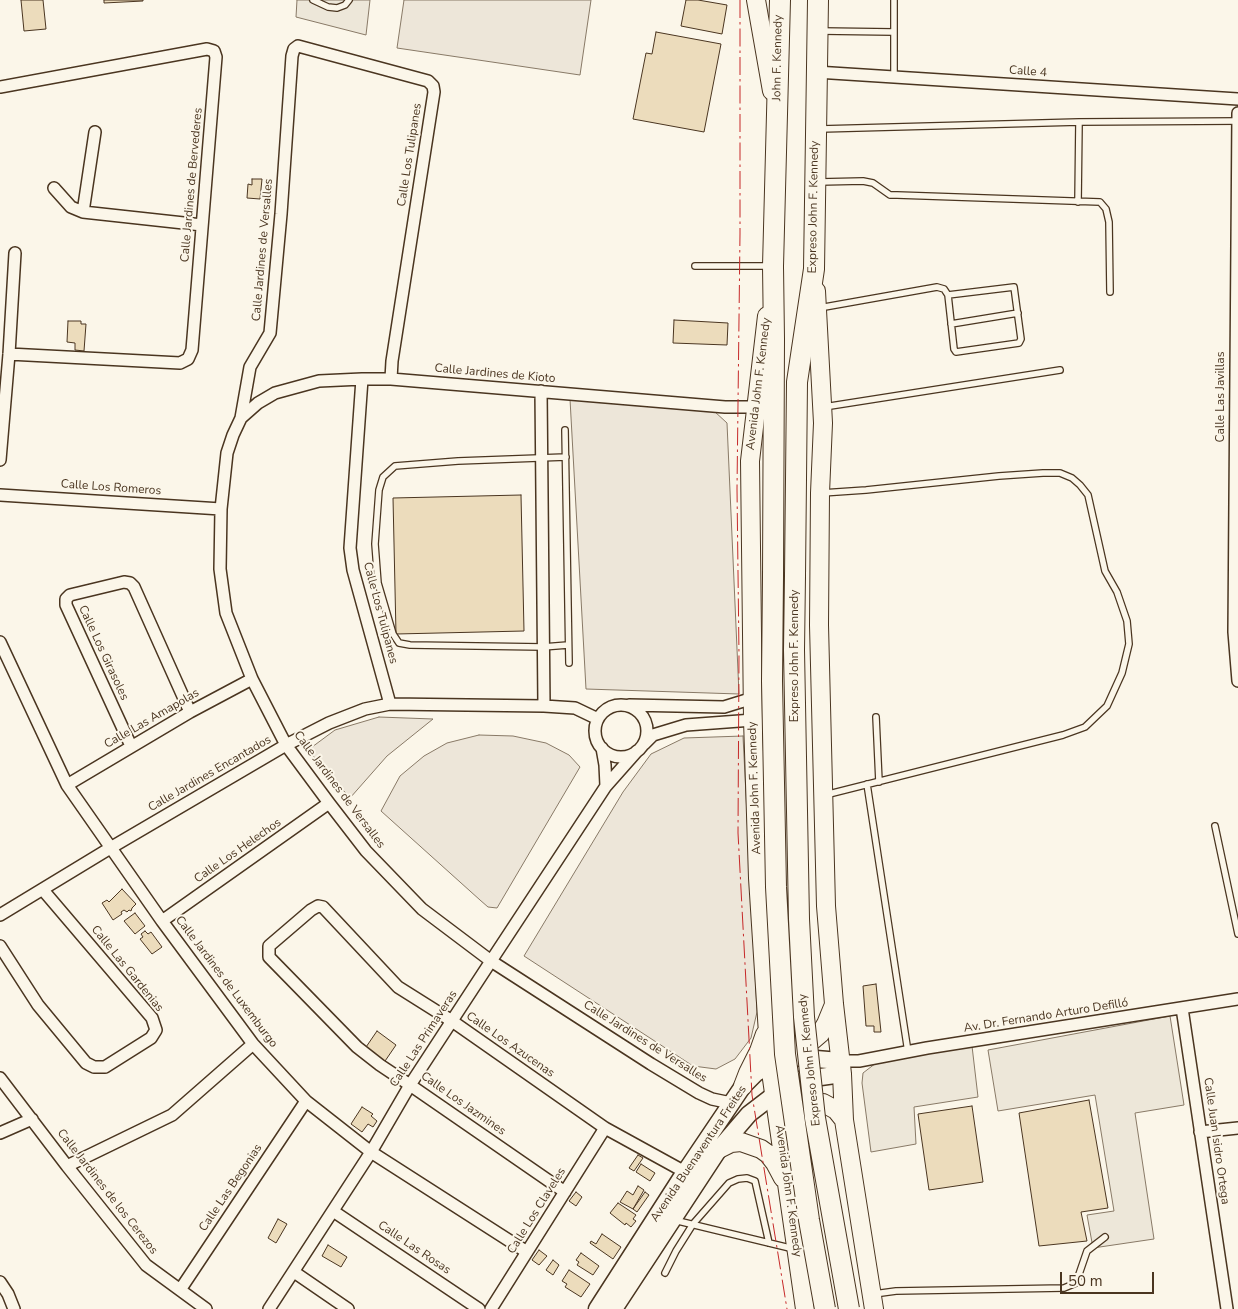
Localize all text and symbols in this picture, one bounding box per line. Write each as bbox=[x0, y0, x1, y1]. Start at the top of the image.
street label: John F. Kennedy bbox=[770, 15, 786, 101]
street label: Calle 4 bbox=[1009, 63, 1047, 81]
street label: Calle Los Tulipanes bbox=[395, 102, 425, 208]
street label: Calle Jardines de Bervederes bbox=[178, 107, 206, 263]
street label: Expreso John F. Kennedy bbox=[806, 141, 822, 273]
street label: Calle Jardines de Versalles bbox=[250, 178, 276, 322]
street label: Avenida John F. Kennedy bbox=[744, 317, 774, 451]
street label: Calle Las Javillas bbox=[1214, 352, 1228, 442]
street label: Calle Jardines de Kioto bbox=[434, 362, 556, 386]
street label: Calle Los Romeros bbox=[60, 477, 162, 499]
street label: Calle Los Tulipanes bbox=[360, 561, 400, 665]
street label: Expreso John F. Kennedy bbox=[788, 590, 802, 722]
street label: Calle Los Girasoles bbox=[75, 603, 131, 703]
street label: Calle Las Amapolas bbox=[102, 686, 202, 752]
street label: Avenida John F. Kennedy bbox=[745, 721, 765, 855]
street label: Calle Jardines de Versalles bbox=[290, 729, 388, 851]
street label: Calle Jardines Encantados bbox=[146, 733, 274, 815]
street label: Calle Los Helechos bbox=[192, 816, 284, 886]
street label: Calle Jardines de Luxemburgo bbox=[172, 913, 280, 1051]
street label: Calle Las Gardenias bbox=[88, 923, 166, 1015]
street label: Calle Las Primaveras bbox=[387, 988, 461, 1090]
street label: Expreso John F. Kennedy bbox=[796, 993, 824, 1127]
street label: Av. Dr. Fernando Arturo Defilló bbox=[963, 996, 1129, 1036]
street label: Calle Jardines de Versalles bbox=[581, 998, 709, 1086]
street label: Calle Los Azucenas bbox=[463, 1009, 557, 1081]
street label: Calle Los Jazmines bbox=[418, 1069, 508, 1139]
street label: Calle Juan Isidro Ortega bbox=[1200, 1077, 1232, 1205]
street label: Avenida Buenaventura Freites bbox=[648, 1083, 750, 1225]
street label: Avenida John F. Kennedy bbox=[772, 1124, 804, 1258]
street label: Calle Jardines de los Cerezos bbox=[54, 1126, 160, 1258]
street label: Calle Las Begonias bbox=[196, 1142, 266, 1234]
street label: Calle Los Claveles bbox=[505, 1165, 569, 1257]
street label: Calle Las Rosas bbox=[375, 1218, 453, 1278]
scale bar bbox=[1063, 1262, 1157, 1294]
text: 50 m bbox=[1068, 1271, 1103, 1291]

